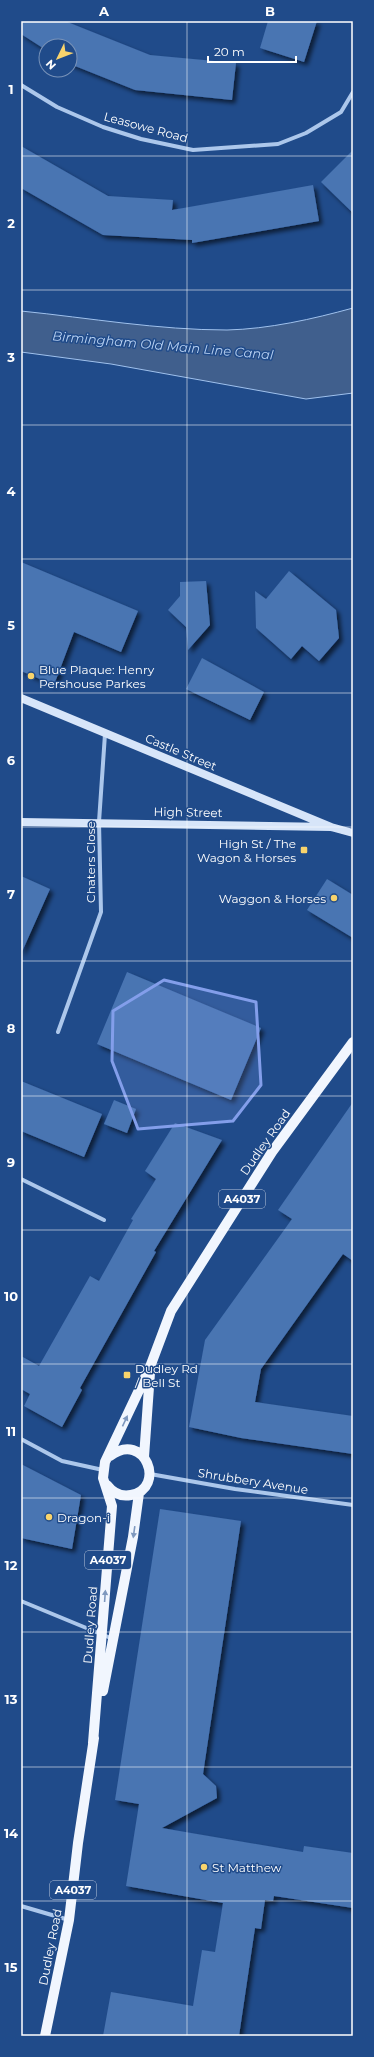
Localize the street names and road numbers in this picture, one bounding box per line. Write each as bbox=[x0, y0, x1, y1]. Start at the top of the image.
street label: Leasowe Road bbox=[102, 109, 190, 145]
street label: Castle Street bbox=[143, 730, 219, 774]
street label: High Street bbox=[153, 804, 223, 820]
street label: Chaters Close bbox=[83, 821, 98, 903]
street label: Dudley Road bbox=[237, 1106, 293, 1178]
road number: A4037 bbox=[219, 1190, 265, 1208]
street label: Shrubbery Avenue bbox=[197, 1465, 309, 1497]
road number: A4037 bbox=[85, 1551, 131, 1569]
street label: Dudley Road bbox=[80, 1586, 100, 1664]
road number: A4037 bbox=[50, 1881, 96, 1899]
street label: Dudley Road bbox=[35, 1908, 65, 1986]

